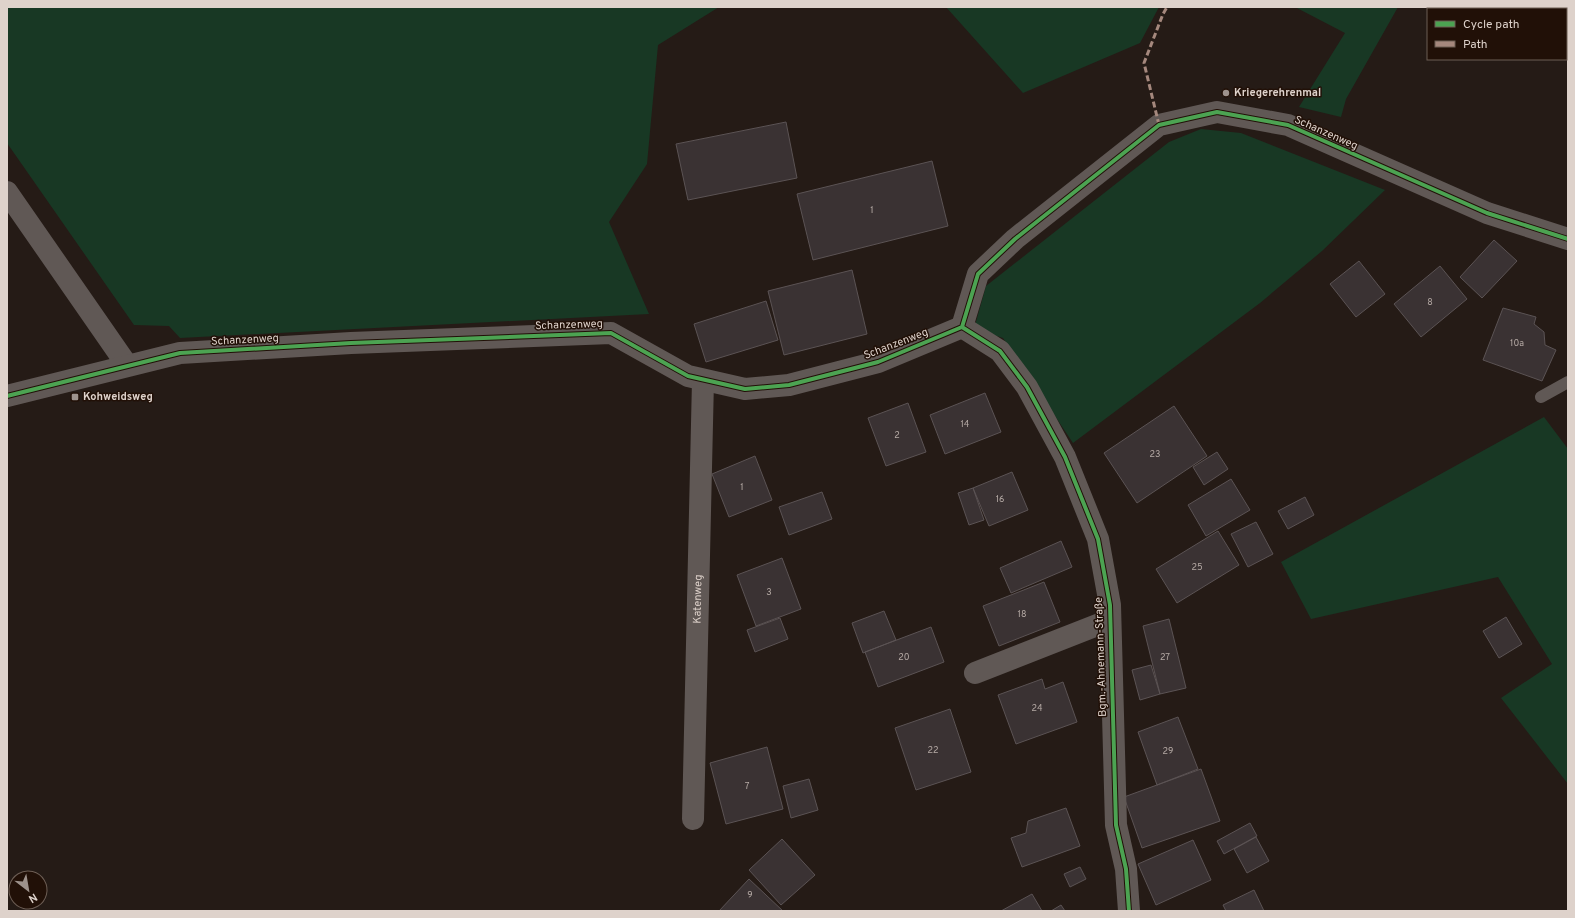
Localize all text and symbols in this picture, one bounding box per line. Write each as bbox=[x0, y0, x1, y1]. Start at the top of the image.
legend bbox=[1427, 8, 1567, 60]
text: Cycle path bbox=[1463, 17, 1520, 33]
text: Path bbox=[1463, 37, 1488, 53]
place label: Kriegerehrenmal bbox=[1234, 86, 1321, 100]
marker: Kriegerehrenmal bbox=[1221, 88, 1231, 98]
street label: Schanzenweg bbox=[1292, 113, 1360, 153]
house number: 1 bbox=[870, 205, 874, 216]
house number: 8 bbox=[1427, 297, 1433, 308]
street label: Schanzenweg bbox=[535, 317, 603, 333]
street label: Schanzenweg bbox=[862, 325, 930, 363]
street label: Schanzenweg bbox=[211, 331, 279, 349]
house number: 10a bbox=[1510, 338, 1524, 349]
place label: Kohweidsweg bbox=[83, 390, 153, 404]
marker: Kohweidsweg bbox=[70, 392, 80, 402]
house number: 14 bbox=[961, 419, 970, 430]
house number: 2 bbox=[894, 430, 900, 441]
house number: 23 bbox=[1150, 449, 1160, 460]
house number: 1 bbox=[740, 482, 744, 493]
house number: 16 bbox=[996, 494, 1004, 505]
house number: 25 bbox=[1191, 562, 1203, 573]
street label: Katenweg bbox=[690, 574, 706, 624]
house number: 3 bbox=[766, 587, 772, 598]
street label: Bgm.-Ahnemann-Straße bbox=[1092, 597, 1110, 717]
house number: 18 bbox=[1018, 609, 1026, 620]
house number: 20 bbox=[898, 652, 910, 663]
house number: 27 bbox=[1160, 652, 1170, 663]
house number: 24 bbox=[1031, 703, 1043, 714]
house number: 22 bbox=[927, 745, 939, 756]
house number: 29 bbox=[1163, 746, 1173, 757]
house number: 7 bbox=[745, 781, 750, 792]
north arrow bbox=[8, 870, 48, 910]
text: N bbox=[26, 890, 40, 906]
house number: 9 bbox=[747, 890, 753, 901]

